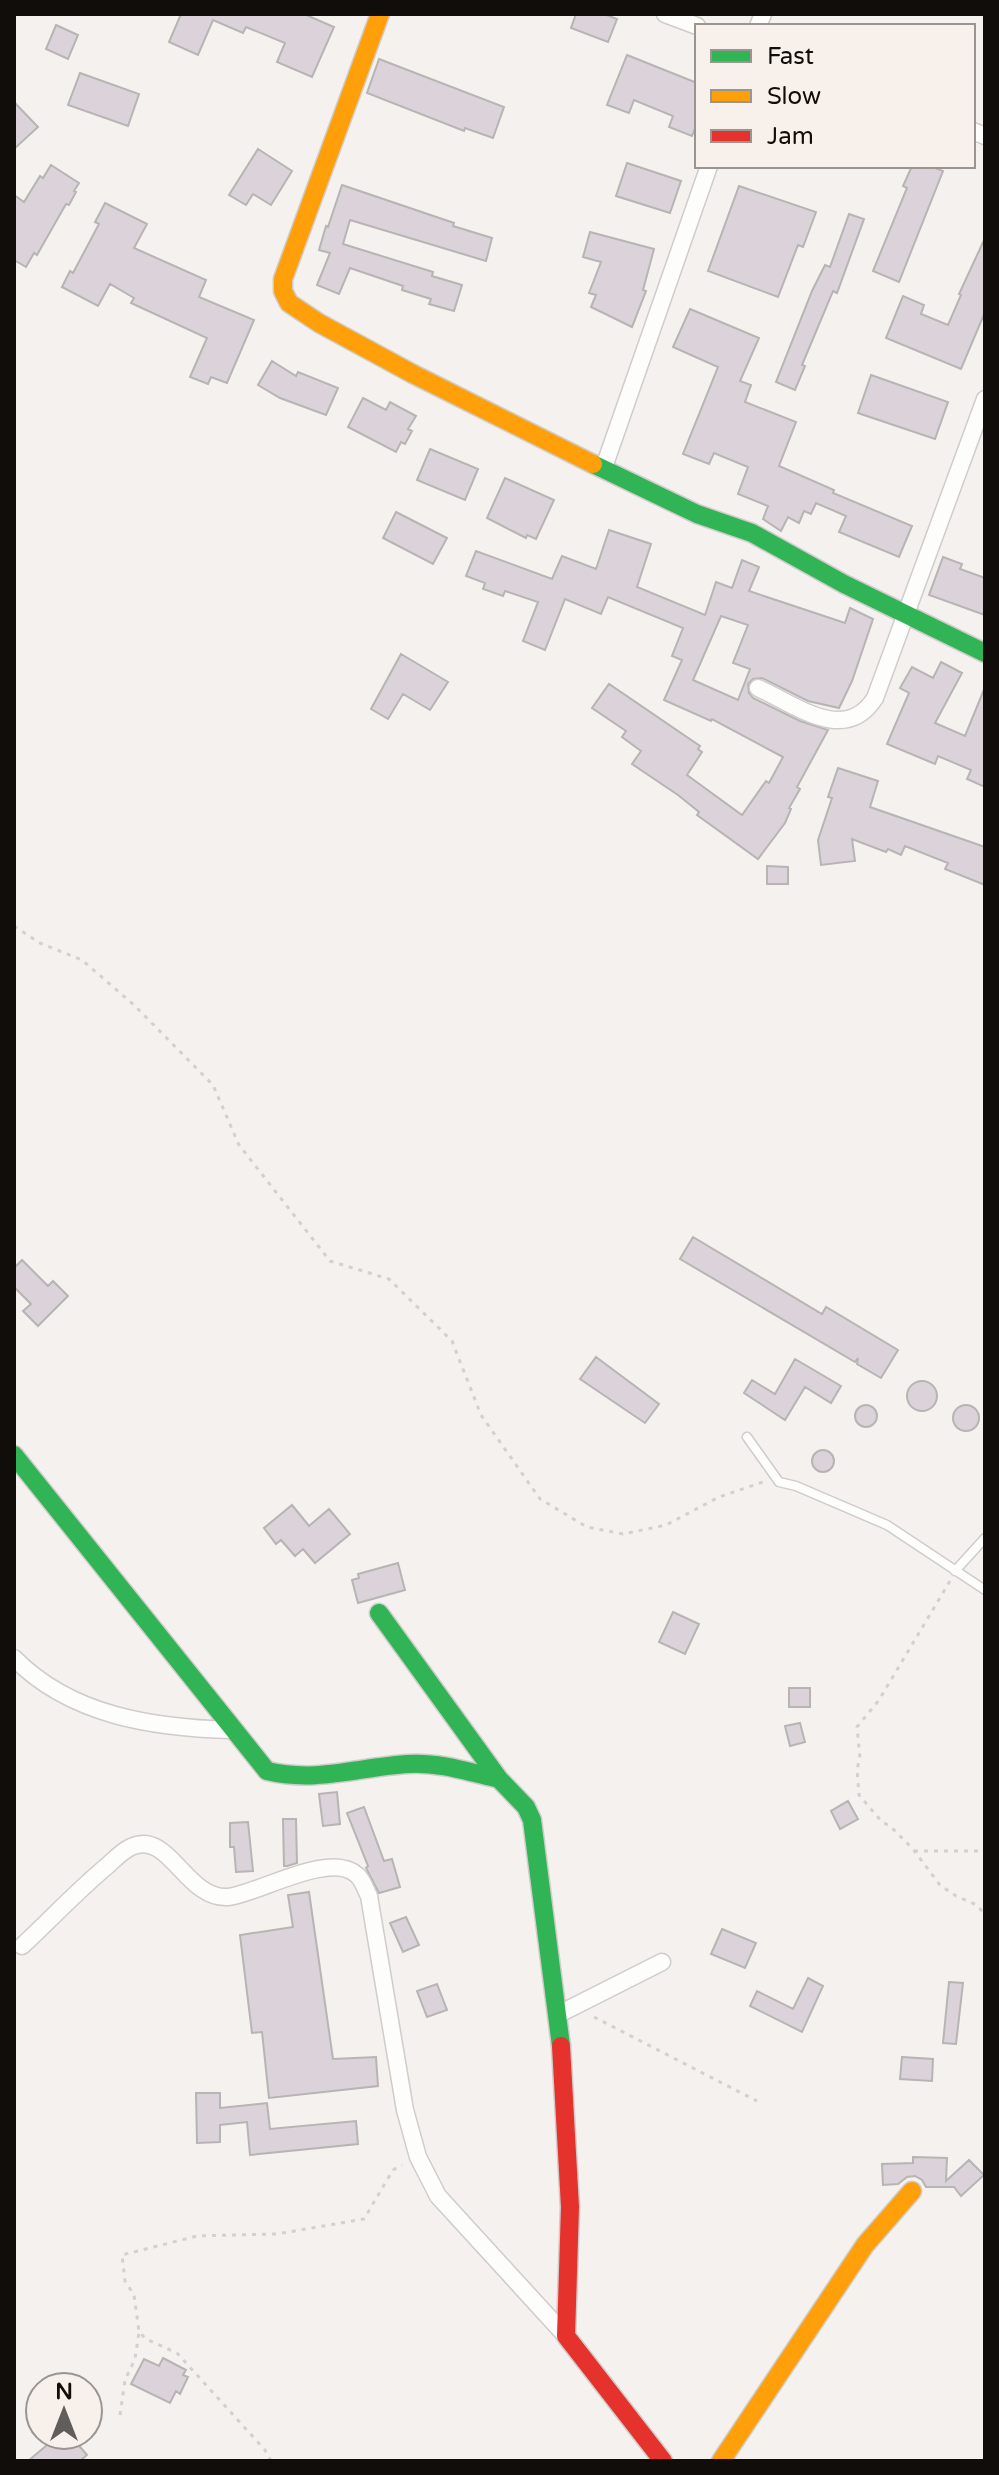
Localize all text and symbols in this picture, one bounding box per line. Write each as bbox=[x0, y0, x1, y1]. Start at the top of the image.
legend bbox=[695, 24, 975, 168]
text: Fast bbox=[767, 42, 814, 71]
text: Slow bbox=[767, 82, 821, 111]
text: Jam bbox=[767, 122, 814, 151]
north arrow bbox=[24, 2371, 104, 2451]
text: N bbox=[55, 2379, 73, 2405]

